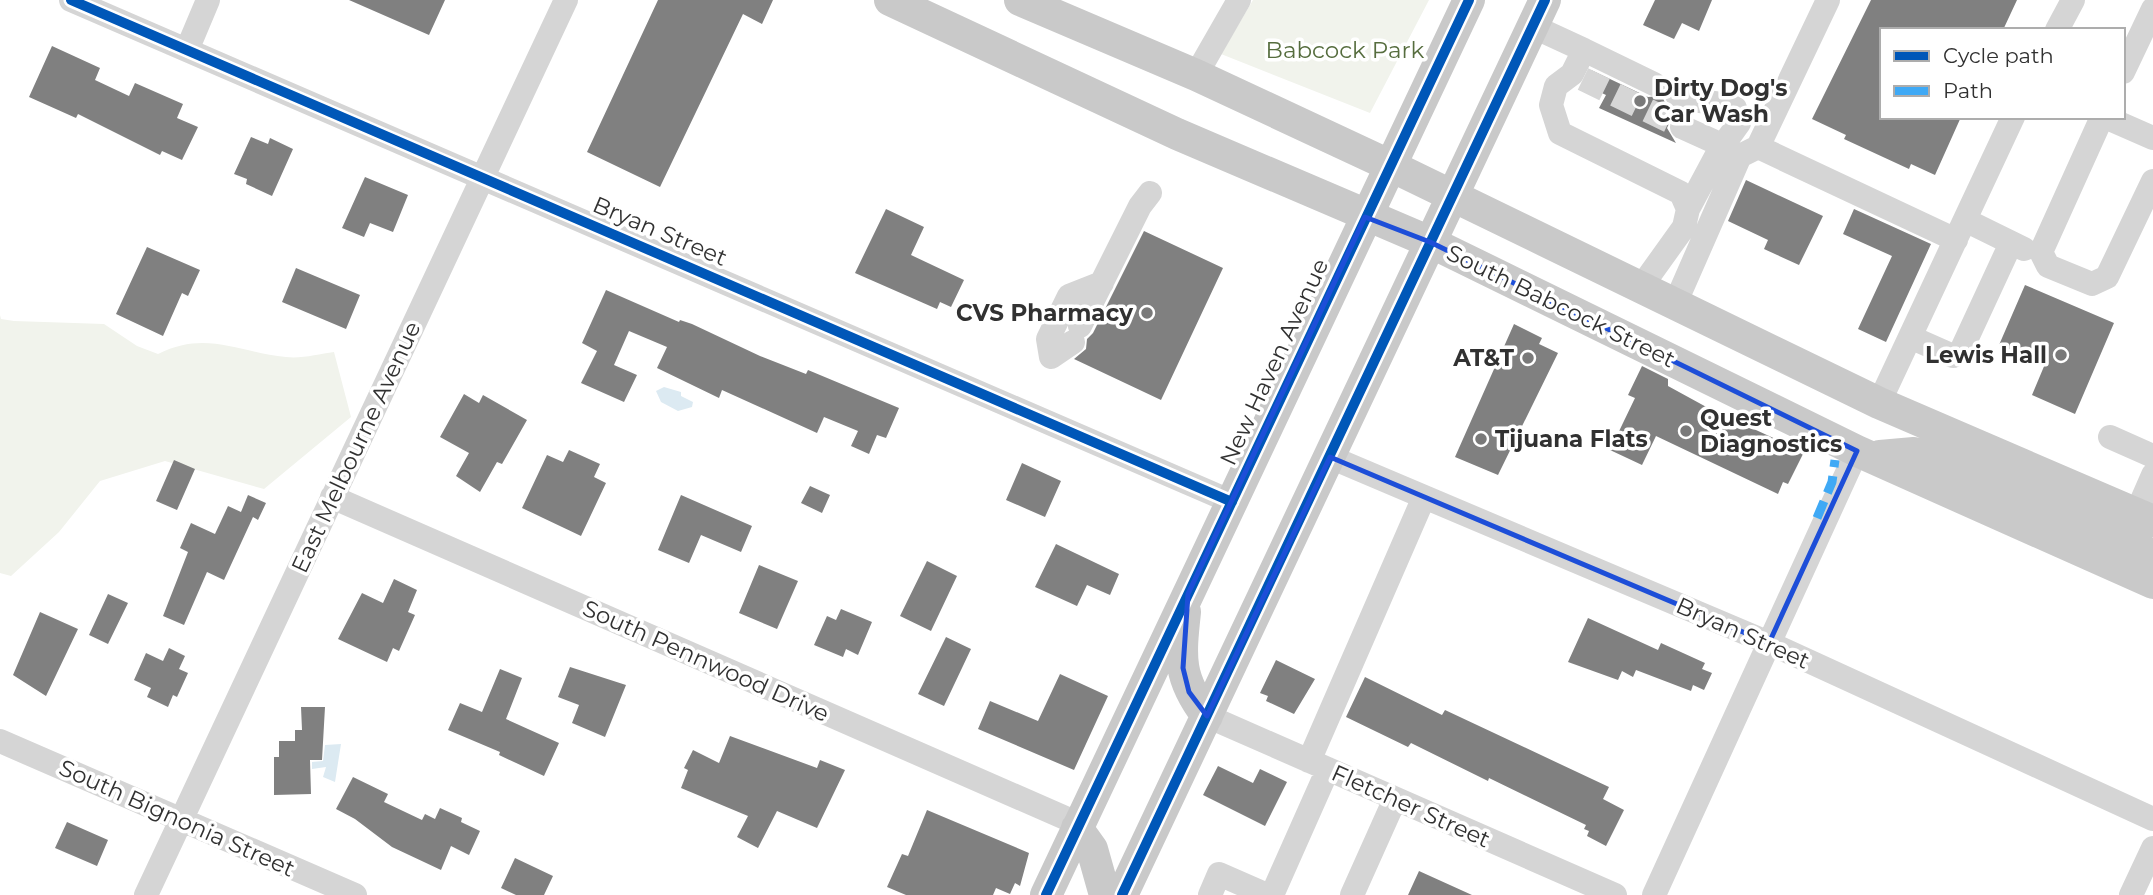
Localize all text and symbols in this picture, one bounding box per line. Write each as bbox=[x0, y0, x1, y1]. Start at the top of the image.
legend bbox=[1880, 28, 2125, 119]
park label: Babcock Park bbox=[1266, 36, 1425, 64]
text: Cycle path bbox=[1943, 43, 2054, 68]
place label: Dirty Dog's Car Wash bbox=[1654, 74, 1788, 128]
text: Path bbox=[1943, 78, 1993, 103]
marker: Dirty Dog's Car Wash bbox=[1632, 93, 1648, 109]
street label: Bryan Street bbox=[589, 190, 731, 272]
street label: South Babcock Street bbox=[1442, 238, 1680, 374]
street label: New Haven Avenue bbox=[1214, 254, 1334, 470]
place label: CVS Pharmacy bbox=[956, 299, 1133, 327]
marker: CVS Pharmacy bbox=[1139, 305, 1155, 321]
street label: East Melbourne Avenue bbox=[285, 317, 427, 577]
place label: Lewis Hall bbox=[1925, 341, 2047, 369]
place label: AT&T bbox=[1452, 344, 1515, 372]
marker: Lewis Hall bbox=[2053, 347, 2069, 363]
marker: AT&T bbox=[1520, 350, 1536, 366]
place label: Quest Diagnostics bbox=[1700, 404, 1842, 458]
marker: Quest Diagnostics bbox=[1678, 423, 1694, 439]
place label: Tijuana Flats bbox=[1495, 425, 1648, 453]
marker: Tijuana Flats bbox=[1473, 431, 1489, 447]
street label: Bryan Street bbox=[1672, 591, 1814, 675]
street label: South Pennwood Drive bbox=[579, 594, 833, 728]
street label: South Bignonia Street bbox=[55, 753, 299, 883]
street label: Fletcher Street bbox=[1327, 759, 1495, 853]

